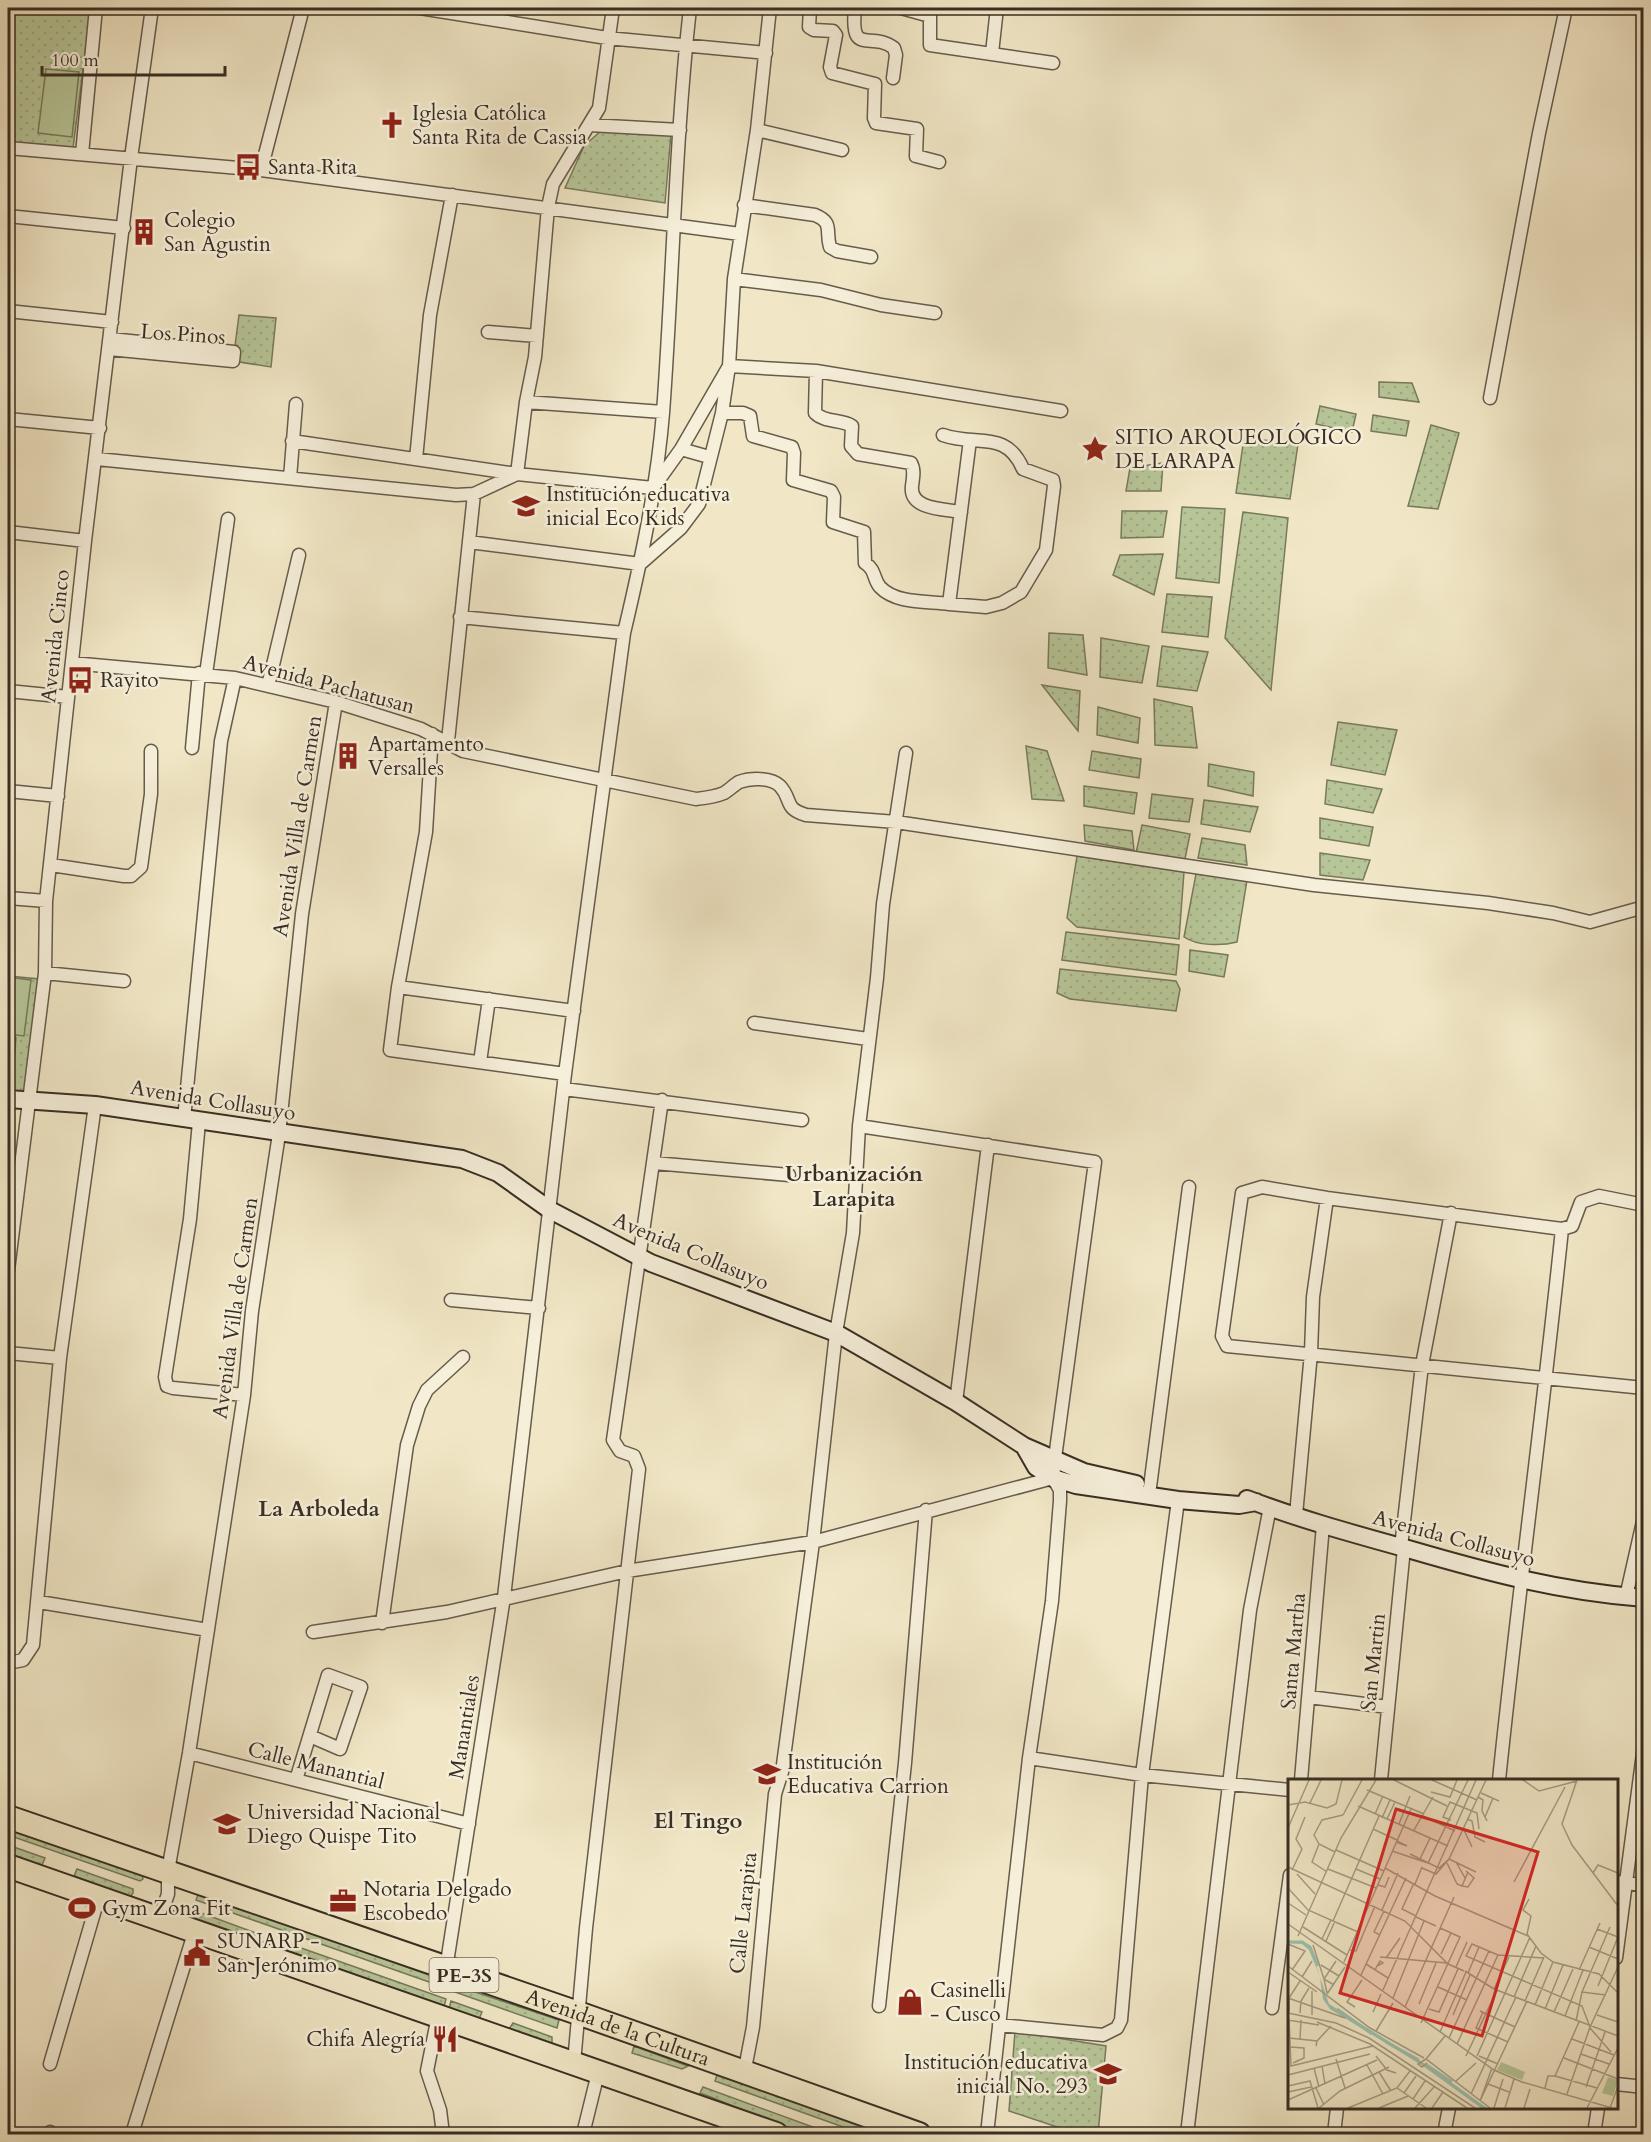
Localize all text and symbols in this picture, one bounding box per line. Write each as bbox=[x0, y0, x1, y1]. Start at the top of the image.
scale bar bbox=[42, 39, 225, 77]
text: 100 m bbox=[51, 48, 99, 73]
place label: Iglesia Católica Santa Rita de Cassia bbox=[412, 99, 587, 152]
church icon: Iglesia Católica Santa Rita de Cassia bbox=[377, 110, 407, 140]
bus stop icon: Santa Rita bbox=[233, 152, 263, 182]
place label: Santa Rita bbox=[268, 153, 357, 182]
place label: Colegio San Agustin bbox=[164, 206, 271, 259]
building icon: Colegio San Agustin bbox=[129, 217, 159, 247]
street label: Los Pinos bbox=[139, 317, 227, 352]
place label: SITIO ARQUEOLÓGICO DE LARAPA bbox=[1115, 422, 1362, 476]
place icon: SITIO ARQUEOLÓGICO DE LARAPA bbox=[1080, 434, 1110, 464]
place label: Institución educativa inicial Eco Kids bbox=[546, 480, 730, 533]
school or university icon: Institución educativa inicial Eco Kids bbox=[511, 491, 541, 521]
street label: Avenida Cinco bbox=[34, 568, 77, 704]
street label: Avenida Pachatusan bbox=[240, 648, 418, 721]
bus stop icon: Rayito bbox=[65, 665, 95, 695]
place label: Rayito bbox=[100, 666, 159, 695]
street label: Avenida Villa de Carmen bbox=[266, 713, 329, 939]
place label: Apartamento Versalles bbox=[368, 730, 484, 783]
building icon: Apartamento Versalles bbox=[333, 741, 363, 771]
street label: Avenida Collasuyo bbox=[128, 1073, 298, 1128]
district label: Urbanización Larapita bbox=[785, 1159, 923, 1214]
street label: Avenida Villa de Carmen bbox=[206, 1195, 265, 1421]
street label: Avenida Collasuyo bbox=[608, 1205, 773, 1297]
district label: La Arboleda bbox=[258, 1494, 380, 1524]
street label: Avenida Collasuyo bbox=[1369, 1503, 1538, 1574]
street label: Santa Martha bbox=[1274, 1592, 1313, 1710]
street label: San Martin bbox=[1354, 1612, 1393, 1712]
street label: Manantiales bbox=[442, 1673, 487, 1781]
street label: Calle Manantial bbox=[245, 1735, 387, 1796]
place label: Institución Educativa Carrion bbox=[787, 1748, 949, 1801]
school or university icon: Institución Educativa Carrion bbox=[752, 1759, 782, 1789]
inset map bbox=[1288, 1779, 1618, 2109]
place label: Universidad Nacional Diego Quispe Tito bbox=[247, 1798, 440, 1851]
district label: El Tingo bbox=[654, 1806, 743, 1836]
school or university icon: Universidad Nacional Diego Quispe Tito bbox=[212, 1809, 242, 1839]
street label: Calle Larapita bbox=[723, 1851, 764, 1975]
place label: Notaria Delgado Escobedo bbox=[363, 1875, 512, 1928]
office icon: Notaria Delgado Escobedo bbox=[328, 1886, 358, 1916]
sports icon: Gym Zona Fit bbox=[67, 1893, 97, 1923]
place label: Gym Zona Fit bbox=[102, 1894, 231, 1923]
place label: SUNARP - San Jerónimo bbox=[217, 1927, 337, 1980]
public building icon: SUNARP - San Jerónimo bbox=[182, 1938, 212, 1968]
road number: PE-3S bbox=[430, 1958, 498, 1992]
place label: Casinelli - Cusco bbox=[930, 1976, 1006, 2029]
street label: Avenida de la Cultura bbox=[522, 1982, 714, 2074]
shop icon: Casinelli - Cusco bbox=[895, 1987, 925, 2017]
restaurant icon: Chifa Alegría bbox=[430, 2024, 460, 2054]
place label: Chifa Alegría bbox=[306, 2025, 425, 2054]
place label: Institución educativa inicial No. 293 bbox=[904, 2048, 1088, 2101]
school or university icon: Institución educativa inicial No. 293 bbox=[1093, 2059, 1123, 2089]

